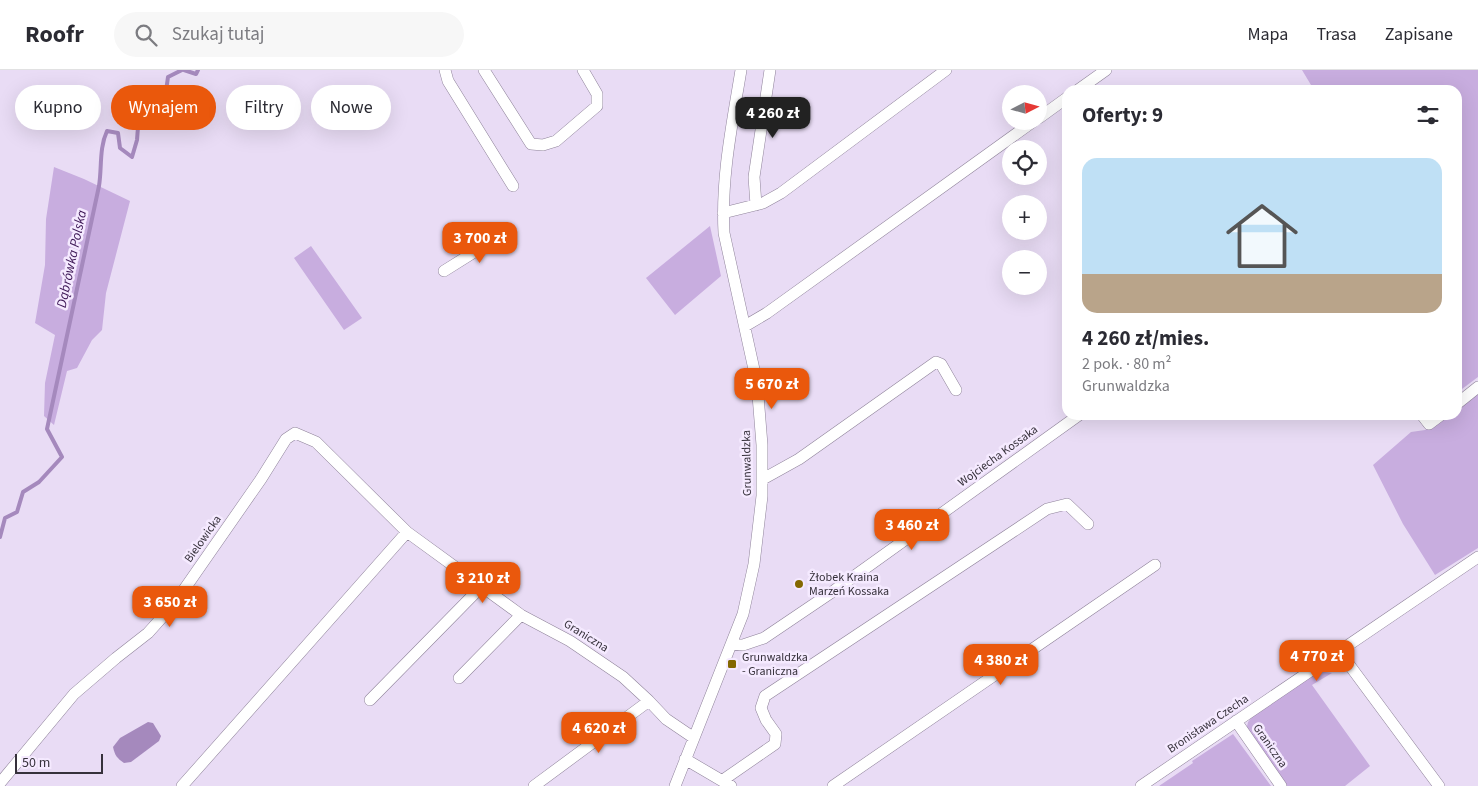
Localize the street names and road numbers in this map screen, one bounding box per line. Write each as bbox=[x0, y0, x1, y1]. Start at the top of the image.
street label: Wojciecha Kossaka bbox=[955, 421, 1041, 491]
street label: Grunwaldzka bbox=[738, 430, 756, 496]
street label: Bielowicka bbox=[180, 512, 226, 566]
street label: Graniczna bbox=[560, 616, 612, 656]
street label: Bronisława Czecha bbox=[1164, 691, 1252, 757]
street label: Graniczna bbox=[1249, 721, 1291, 771]

